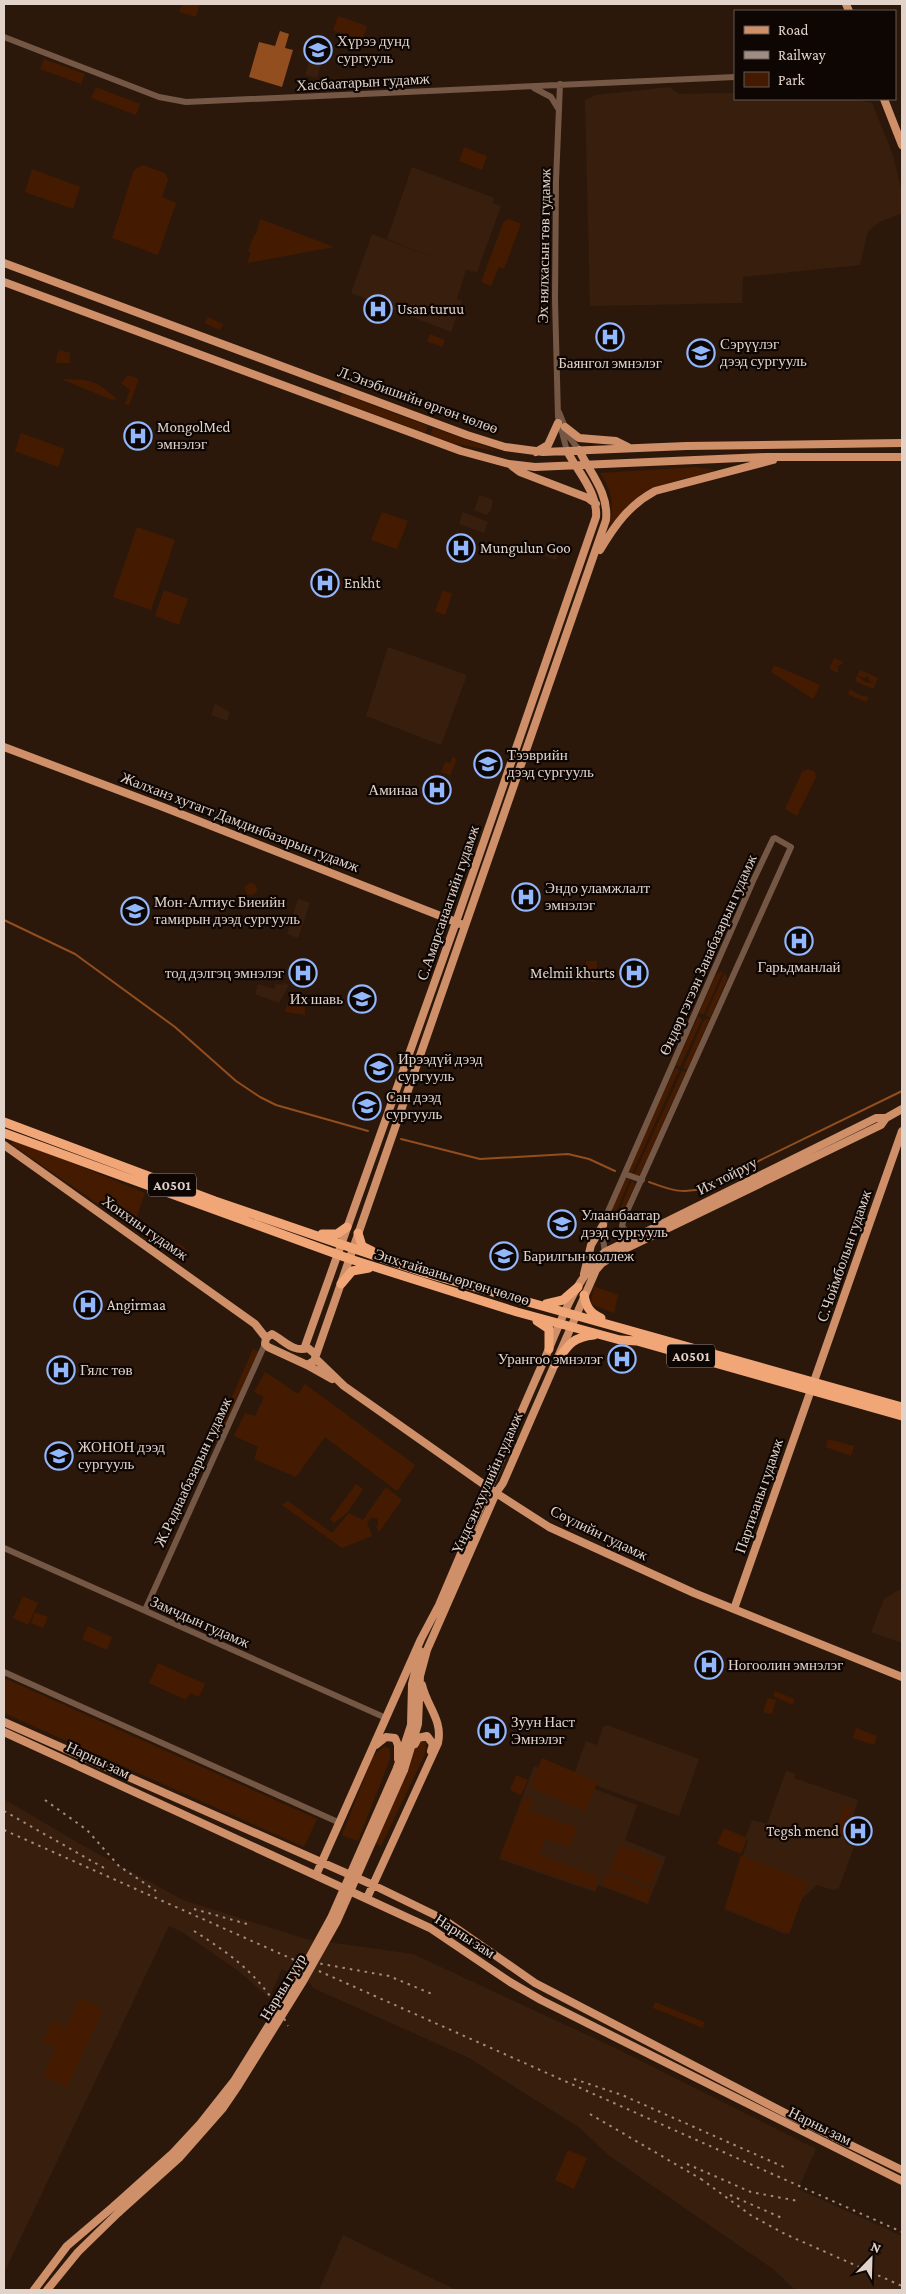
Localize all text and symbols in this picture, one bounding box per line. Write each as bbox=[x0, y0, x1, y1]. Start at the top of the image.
legend bbox=[734, 10, 896, 100]
text: Road bbox=[778, 22, 809, 38]
place label: Хүрээ дунд сургууль bbox=[337, 33, 410, 66]
school or university icon: Хүрээ дунд сургууль bbox=[303, 35, 333, 65]
text: Railway bbox=[778, 47, 826, 64]
street label: Хасбаатарын гудамж bbox=[296, 70, 431, 93]
text: Park bbox=[778, 72, 805, 88]
street label: Эх нялхасын төв гудамж bbox=[535, 168, 553, 324]
hospital icon: Usan turuu bbox=[363, 294, 393, 324]
place label: Usan turuu bbox=[397, 301, 464, 317]
hospital icon: Баянгол эмнэлэг bbox=[595, 322, 625, 352]
place label: Сэрүүлэг дээд сургууль bbox=[720, 336, 807, 369]
school or university icon: Сэрүүлэг дээд сургууль bbox=[686, 338, 716, 368]
place label: Баянгол эмнэлэг bbox=[558, 355, 662, 371]
street label: Л.Энэбишийн өргөн чөлөө bbox=[336, 364, 500, 436]
place label: MongolMed эмнэлэг bbox=[157, 419, 231, 452]
hospital icon: MongolMed эмнэлэг bbox=[123, 421, 153, 451]
hospital icon: Mungulun Goo bbox=[446, 533, 476, 563]
place label: Mungulun Goo bbox=[480, 540, 571, 557]
hospital icon: Enkht bbox=[310, 568, 340, 598]
place label: Enkht bbox=[344, 575, 381, 591]
place label: Тээврийн дээд сургууль bbox=[507, 747, 594, 780]
school or university icon: Тээврийн дээд сургууль bbox=[473, 749, 503, 779]
street label: Жалханз хутагт Дамдинбазарын гудамж bbox=[119, 769, 362, 875]
hospital icon: Аминаа bbox=[422, 775, 452, 805]
place label: Аминаа bbox=[368, 782, 418, 798]
street label: С.Амарсанаагийн гудамж bbox=[414, 823, 482, 982]
street label: Өндөр гэгээн Занабазарын гудамж bbox=[656, 852, 760, 1058]
place label: Эндо уламжлалт эмнэлэг bbox=[545, 880, 650, 913]
hospital icon: Эндо уламжлалт эмнэлэг bbox=[511, 882, 541, 912]
place label: Мон-Алтиус Биеийн тамирын дээд сургууль bbox=[154, 894, 300, 927]
school or university icon: Мон-Алтиус Биеийн тамирын дээд сургууль bbox=[120, 896, 150, 926]
hospital icon: Гарьдманлай bbox=[784, 926, 814, 956]
hospital icon: тод дэлгэц эмнэлэг bbox=[288, 958, 318, 988]
hospital icon: Melmii khurts bbox=[619, 958, 649, 988]
place label: Гарьдманлай bbox=[757, 959, 841, 975]
place label: тод дэлгэц эмнэлэг bbox=[165, 965, 284, 981]
place label: Melmii khurts bbox=[530, 965, 615, 981]
school or university icon: Их шавь bbox=[347, 984, 377, 1014]
place label: Их шавь bbox=[290, 991, 343, 1007]
place label: Ирээдүй дээд сургууль bbox=[398, 1051, 483, 1084]
school or university icon: Ирээдүй дээд сургууль bbox=[364, 1053, 394, 1083]
place label: Сан дээд сургууль bbox=[386, 1089, 442, 1122]
school or university icon: Сан дээд сургууль bbox=[352, 1091, 382, 1121]
street label: Их тойруу bbox=[694, 1154, 760, 1198]
road number: A0501 bbox=[148, 1174, 196, 1196]
street label: С.Чоймболын гудамж bbox=[814, 1187, 874, 1324]
street label: Хонхны гудамж bbox=[99, 1193, 191, 1264]
place label: Улаанбаатар дээд сургууль bbox=[581, 1207, 668, 1240]
school or university icon: Улаанбаатар дээд сургууль bbox=[547, 1209, 577, 1239]
school or university icon: Барилгын коллеж bbox=[489, 1241, 519, 1271]
street label: Энх тайваны өргөн чөлөө bbox=[373, 1246, 531, 1308]
place label: Барилгын коллеж bbox=[523, 1248, 635, 1264]
hospital icon: Angirmaa bbox=[73, 1290, 103, 1320]
place label: Angirmaa bbox=[107, 1297, 166, 1314]
hospital icon: Урангоо эмнэлэг bbox=[607, 1344, 637, 1374]
road number: A0501 bbox=[667, 1344, 715, 1368]
place label: Урангоо эмнэлэг bbox=[498, 1351, 603, 1367]
hospital icon: Гялс төв bbox=[46, 1355, 76, 1385]
place label: Гялс төв bbox=[80, 1362, 133, 1378]
street label: Ж.Раднаабазарын гудамж bbox=[151, 1394, 235, 1549]
street label: Үндсэн хуулийн гудамж bbox=[449, 1409, 526, 1556]
street label: Партизаны гудамж bbox=[732, 1436, 786, 1555]
place label: ЖОНОН дээд сургууль bbox=[78, 1439, 165, 1472]
school or university icon: ЖОНОН дээд сургууль bbox=[44, 1441, 74, 1471]
street label: Сөүлийн гудамж bbox=[548, 1503, 651, 1564]
street label: Замчдын гудамж bbox=[148, 1593, 253, 1651]
hospital icon: Ногоолин эмнэлэг bbox=[694, 1650, 724, 1680]
place label: Ногоолин эмнэлэг bbox=[728, 1657, 843, 1673]
place label: Зуун Наст Эмнэлэг bbox=[511, 1714, 576, 1747]
hospital icon: Зуун Наст Эмнэлэг bbox=[477, 1716, 507, 1746]
street label: Нарны зам bbox=[64, 1738, 133, 1782]
hospital icon: Tegsh mend bbox=[843, 1816, 873, 1846]
place label: Tegsh mend bbox=[766, 1823, 839, 1840]
street label: Нарны зам bbox=[432, 1911, 498, 1961]
street label: Нарны гүүр bbox=[257, 1951, 309, 2023]
street label: Нарны зам bbox=[786, 2104, 855, 2148]
north arrow bbox=[846, 2234, 896, 2284]
text: N bbox=[869, 2238, 884, 2256]

